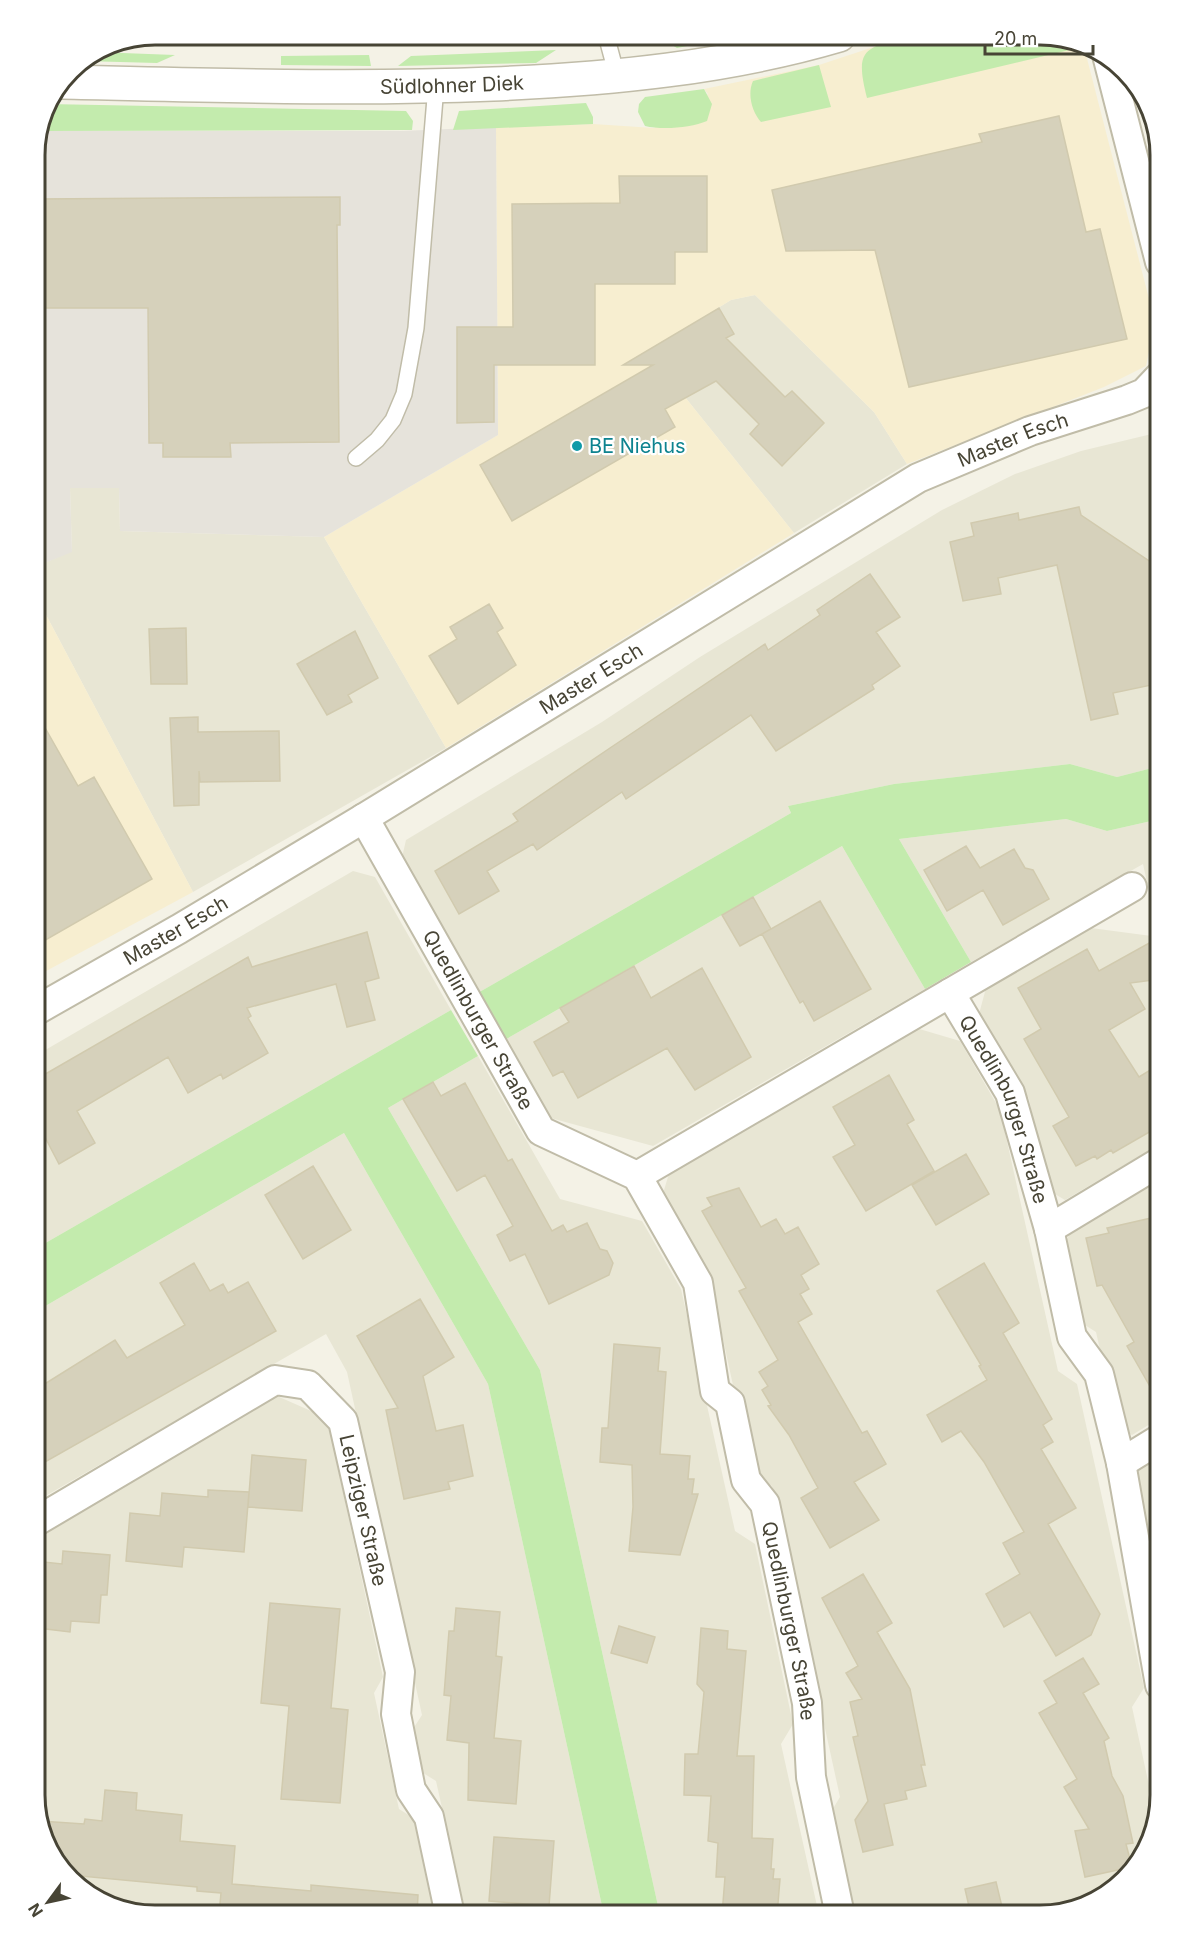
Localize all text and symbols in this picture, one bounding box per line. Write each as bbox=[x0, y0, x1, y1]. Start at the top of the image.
scale bar bbox=[985, 18, 1093, 56]
text: 20 m bbox=[994, 28, 1037, 49]
street label: Südlohner Diek bbox=[380, 71, 525, 99]
street label: Master Esch bbox=[954, 408, 1071, 472]
place label: BE Niehus bbox=[589, 434, 686, 458]
marker: BE Niehus bbox=[570, 439, 584, 453]
street label: Master Esch bbox=[535, 638, 647, 719]
street label: Master Esch bbox=[119, 891, 232, 970]
street label: Quedlinburger Straße bbox=[418, 926, 539, 1114]
street label: Quedlinburger Straße bbox=[954, 1011, 1053, 1206]
street label: Leipziger Straße bbox=[334, 1432, 392, 1588]
street label: Quedlinburger Straße bbox=[757, 1519, 820, 1721]
north arrow bbox=[18, 1872, 78, 1932]
text: N bbox=[24, 1900, 47, 1921]

